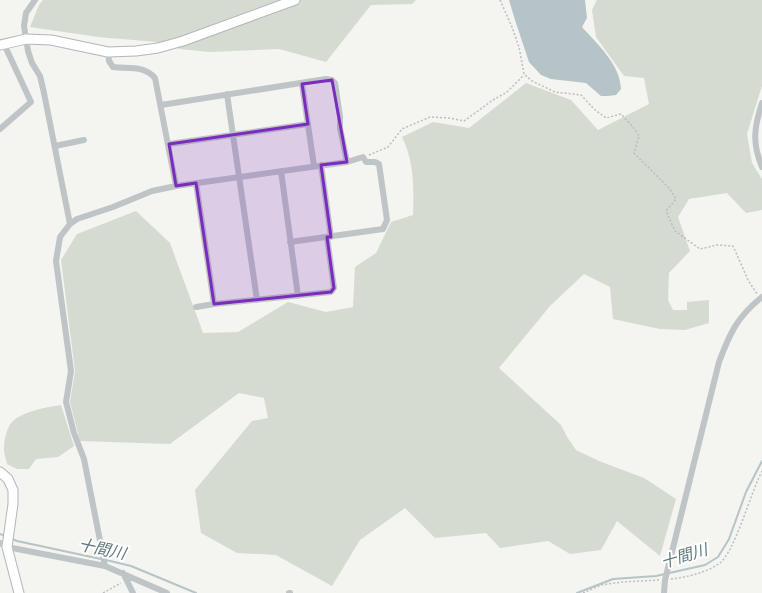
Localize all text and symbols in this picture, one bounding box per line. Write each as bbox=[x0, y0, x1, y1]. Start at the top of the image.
water label: 十間川 bbox=[76, 533, 130, 566]
water label: 十間川 bbox=[658, 537, 712, 574]

